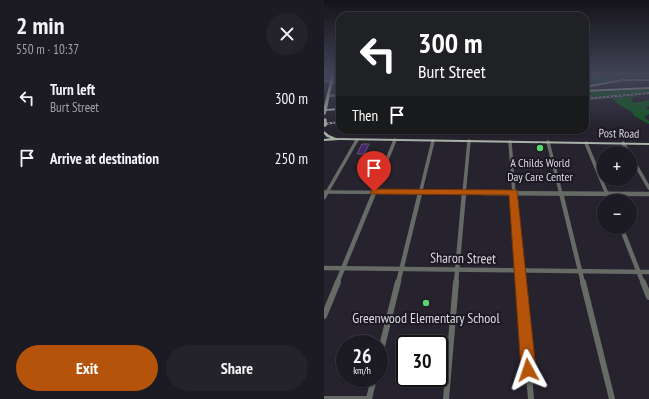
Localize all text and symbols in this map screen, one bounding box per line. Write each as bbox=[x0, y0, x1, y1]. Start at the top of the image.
text: 2 min bbox=[16, 10, 64, 41]
button: close bbox=[266, 13, 308, 55]
text: 300 m bbox=[418, 24, 482, 61]
icon: left bbox=[352, 28, 404, 80]
text: 550 m · 10:37 bbox=[16, 41, 79, 58]
text: Burt Street bbox=[418, 60, 486, 83]
text: Turn left bbox=[50, 80, 95, 99]
icon: left bbox=[16, 87, 38, 109]
text: 300 m bbox=[275, 89, 308, 108]
text: Burt Street bbox=[50, 99, 99, 116]
icon: arrive bbox=[386, 104, 408, 126]
text: Then bbox=[352, 106, 378, 125]
street label: Post Road bbox=[599, 125, 639, 141]
marker: A Childs World Day Care Center bbox=[535, 143, 545, 153]
map controls bbox=[597, 146, 637, 234]
button: + bbox=[597, 146, 637, 186]
icon: arrive bbox=[16, 147, 38, 169]
text: Arrive at destination bbox=[50, 149, 159, 168]
text: 250 m bbox=[275, 149, 308, 168]
pin bbox=[357, 151, 391, 192]
place label: A Childs World Day Care Center bbox=[507, 155, 573, 184]
icon: arrive bbox=[363, 157, 385, 179]
button: − bbox=[597, 194, 637, 234]
street label: Sharon Street bbox=[430, 248, 496, 268]
marker: Greenwood Elementary School bbox=[421, 298, 431, 308]
place label: Greenwood Elementary School bbox=[352, 309, 500, 327]
speed limit sign: 30 bbox=[396, 335, 448, 387]
text: 26 bbox=[352, 343, 372, 369]
button: Exit bbox=[16, 345, 158, 391]
button: Share bbox=[166, 345, 308, 391]
position arrow bbox=[507, 349, 549, 391]
text: km/h bbox=[353, 364, 371, 377]

